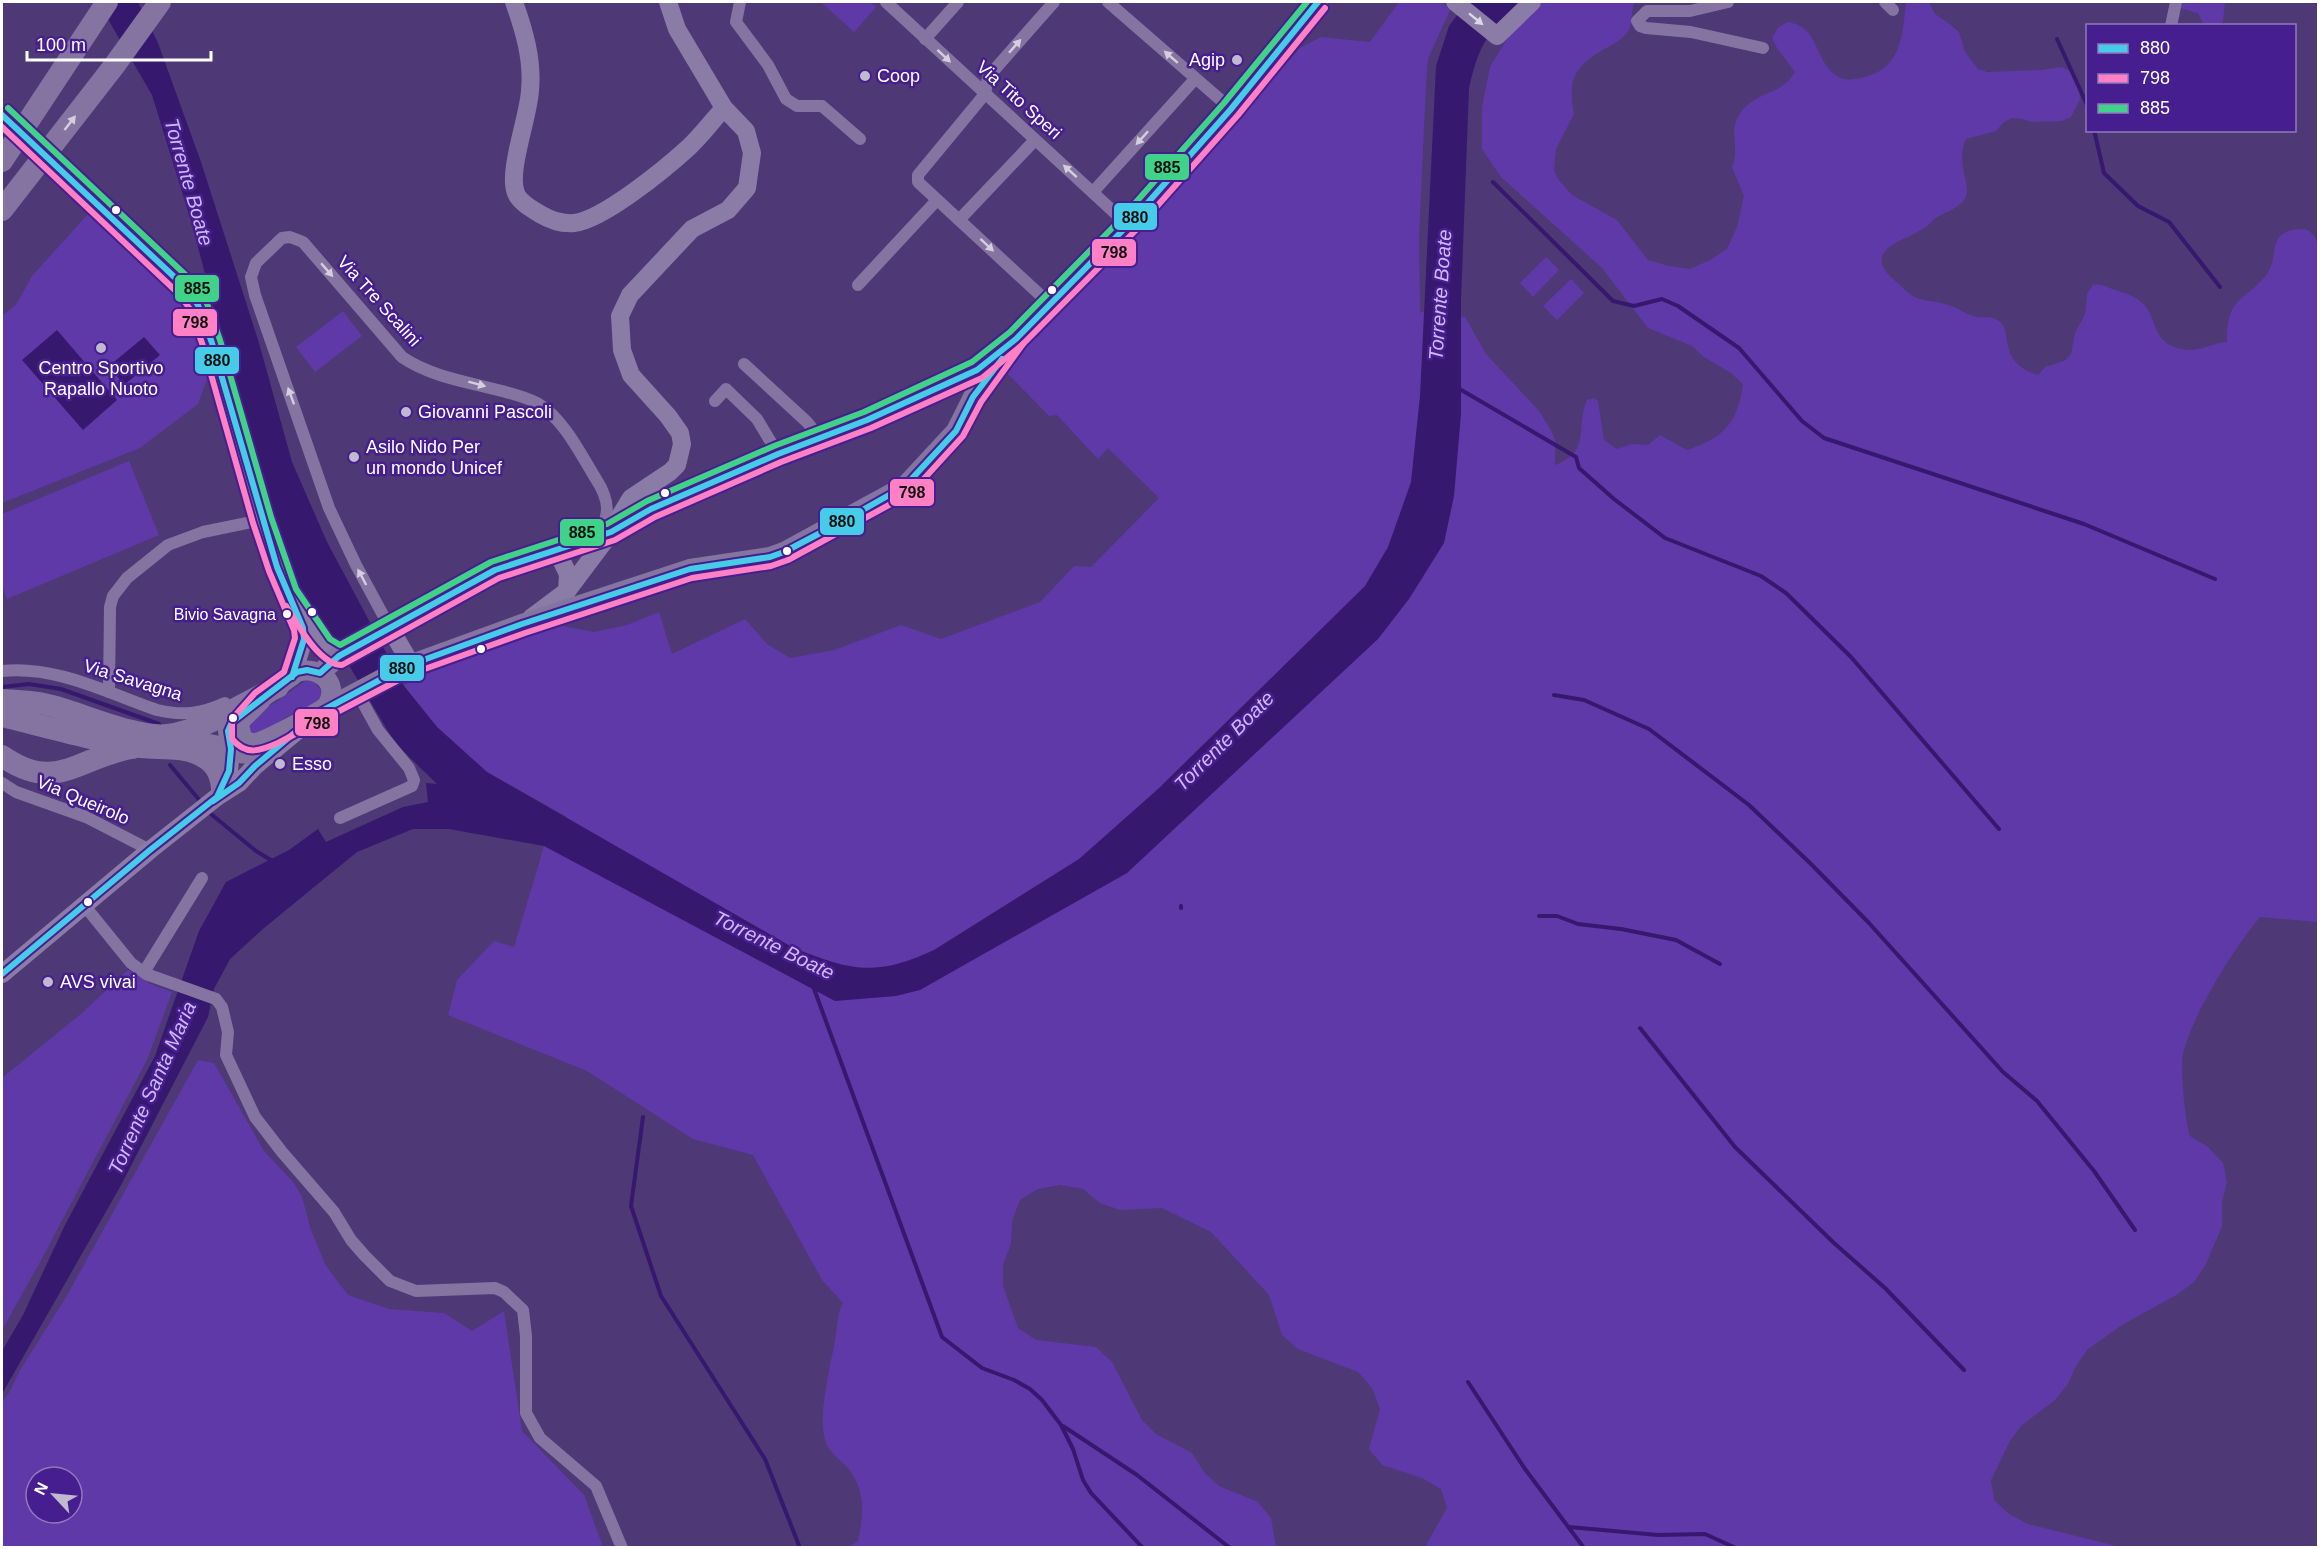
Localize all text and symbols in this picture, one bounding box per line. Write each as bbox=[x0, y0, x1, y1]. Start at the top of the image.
one-way arrow bbox=[1468, 12, 1484, 25]
scale bar bbox=[27, 24, 212, 62]
legend bbox=[2086, 24, 2296, 132]
text: 100 m bbox=[36, 35, 86, 55]
text: 880 bbox=[2140, 38, 2170, 58]
one-way arrow bbox=[1008, 39, 1021, 54]
one-way arrow bbox=[936, 49, 950, 63]
place label: Agip bbox=[1189, 50, 1225, 70]
one-way arrow bbox=[1164, 51, 1179, 64]
marker: Agip bbox=[1230, 53, 1244, 67]
street label: Via Tito Speri bbox=[973, 57, 1065, 143]
place label: Coop bbox=[877, 66, 920, 86]
text: 798 bbox=[2140, 68, 2170, 88]
marker: Coop bbox=[858, 69, 872, 83]
text: 885 bbox=[2140, 98, 2170, 118]
one-way arrow bbox=[64, 115, 76, 130]
water label: Torrente Boate bbox=[160, 116, 218, 248]
one-way arrow bbox=[1136, 130, 1149, 145]
line badge: 885 bbox=[1144, 153, 1190, 181]
text: 885 bbox=[1154, 159, 1180, 176]
one-way arrow bbox=[1062, 164, 1077, 178]
line badge: 880 bbox=[1113, 202, 1158, 231]
unlabelled marker bbox=[110, 204, 122, 216]
text: 880 bbox=[1122, 209, 1148, 226]
water label: Torrente Boate bbox=[1424, 229, 1456, 361]
one-way arrow bbox=[979, 238, 994, 252]
line badge: 798 bbox=[1091, 238, 1137, 267]
text: 798 bbox=[1101, 244, 1127, 261]
street label: Via Tre Scalini bbox=[333, 252, 425, 350]
one-way arrow bbox=[320, 262, 333, 277]
line badge: 885 bbox=[174, 274, 220, 303]
text: 885 bbox=[184, 280, 210, 297]
unlabelled marker bbox=[1046, 284, 1058, 296]
line badge: 798 bbox=[172, 308, 218, 337]
text: 798 bbox=[182, 314, 208, 331]
marker: Centro Sportivo Rapallo Nuoto bbox=[94, 341, 108, 355]
line badge: 880 bbox=[194, 346, 240, 375]
text: 880 bbox=[204, 352, 230, 369]
place label: Centro Sportivo Rapallo Nuoto bbox=[38, 358, 164, 399]
one-way arrow bbox=[468, 380, 486, 389]
one-way arrow bbox=[285, 387, 295, 405]
place label: Giovanni Pascoli bbox=[418, 402, 552, 422]
marker: Giovanni Pascoli bbox=[399, 405, 413, 419]
place label: Asilo Nido Per un mondo Unicef bbox=[366, 437, 503, 478]
marker: Asilo Nido Per un mondo Unicef bbox=[347, 450, 361, 464]
line badge: 798 bbox=[889, 478, 935, 507]
text: 798 bbox=[899, 484, 925, 501]
unlabelled marker bbox=[659, 487, 671, 499]
line badge: 880 bbox=[819, 507, 865, 536]
text: 880 bbox=[829, 513, 855, 530]
line badge: 885 bbox=[559, 518, 605, 547]
text: 885 bbox=[569, 524, 595, 541]
unlabelled marker bbox=[781, 545, 793, 557]
one-way arrow bbox=[357, 568, 367, 585]
place label: Bivio Savagna bbox=[174, 606, 276, 623]
unlabelled marker bbox=[306, 606, 318, 618]
marker: Bivio Savagna bbox=[281, 608, 293, 620]
unlabelled marker bbox=[475, 643, 487, 655]
line badge: 880 bbox=[379, 654, 425, 682]
street label: Via Savagna bbox=[81, 656, 186, 705]
text: 880 bbox=[389, 660, 415, 677]
water label: Torrente Boate bbox=[1170, 687, 1278, 795]
line badge: 798 bbox=[294, 708, 339, 737]
unlabelled marker bbox=[227, 712, 239, 724]
text: 798 bbox=[304, 715, 330, 732]
place label: Esso bbox=[292, 754, 332, 774]
marker: Esso bbox=[273, 757, 287, 771]
street label: Via Queirolo bbox=[34, 772, 132, 828]
unlabelled marker bbox=[82, 896, 94, 908]
water label: Torrente Boate bbox=[710, 906, 838, 984]
place label: AVS vivai bbox=[60, 972, 136, 992]
marker: AVS vivai bbox=[41, 975, 55, 989]
water label: Torrente Santa Maria bbox=[104, 998, 200, 1178]
north arrow bbox=[24, 1465, 84, 1525]
text: N bbox=[31, 1480, 51, 1498]

